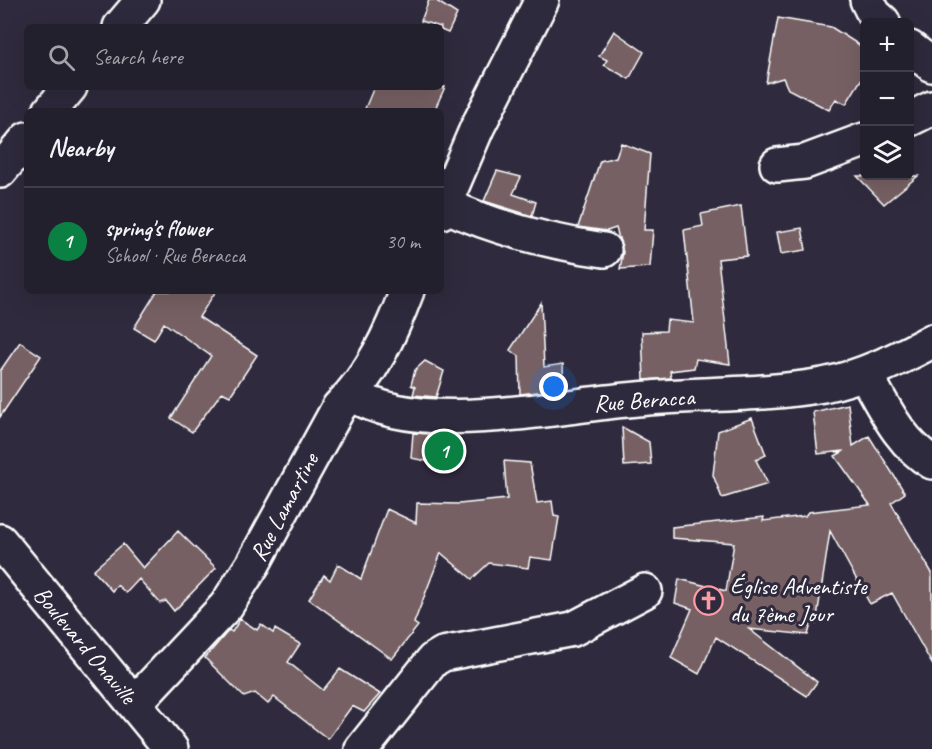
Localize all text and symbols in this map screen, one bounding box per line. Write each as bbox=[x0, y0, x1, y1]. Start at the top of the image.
map controls bbox=[860, 18, 914, 180]
button: + bbox=[860, 18, 914, 72]
search box bbox=[24, 24, 444, 90]
icon: search bbox=[45, 41, 78, 74]
text: Search here bbox=[93, 43, 183, 71]
button: − bbox=[860, 72, 914, 126]
button: layers bbox=[860, 126, 914, 180]
text: Nearby bbox=[48, 131, 113, 164]
text: spring's flower bbox=[105, 215, 212, 243]
text: 1 bbox=[63, 229, 72, 254]
text: 30 m bbox=[386, 229, 420, 254]
text: School · Rue Beracca bbox=[105, 243, 245, 268]
your location bbox=[539, 372, 568, 401]
street label: Rue Beracca bbox=[593, 381, 697, 418]
pin: 1 bbox=[424, 428, 464, 474]
street label: Rue Lamartine bbox=[243, 446, 326, 566]
place label: Église Adventiste du 7ème Jour bbox=[730, 571, 869, 629]
street label: Boulevard Onaville bbox=[27, 580, 144, 712]
church icon: Église Adventiste du 7ème Jour bbox=[693, 584, 725, 616]

